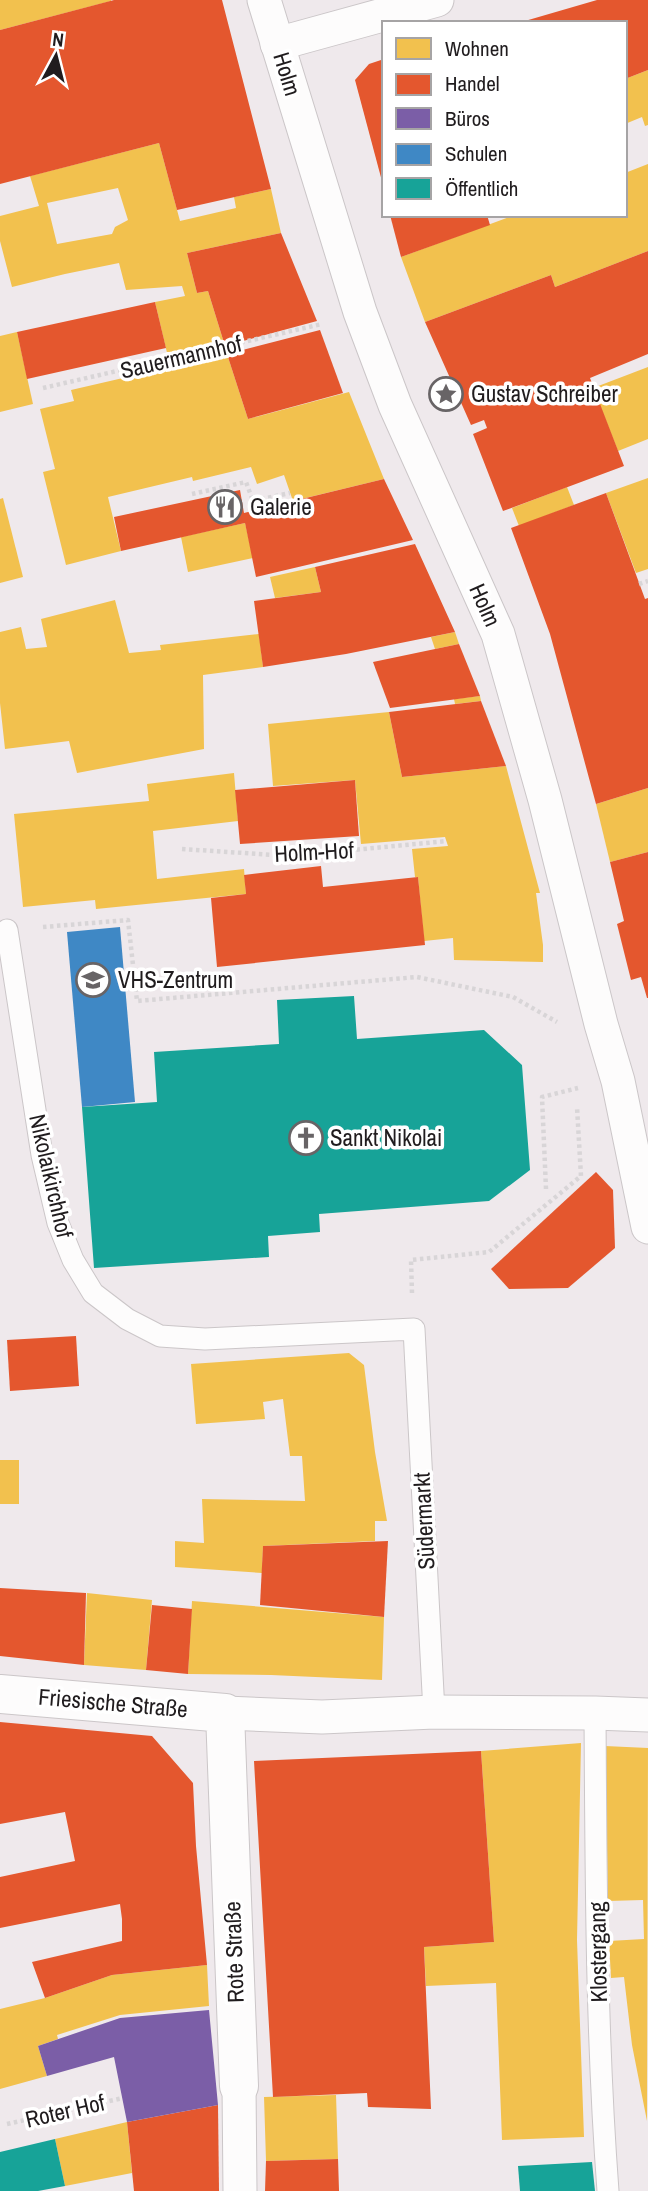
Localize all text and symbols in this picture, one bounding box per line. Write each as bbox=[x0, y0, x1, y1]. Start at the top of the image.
north arrow bbox=[21, 21, 91, 91]
legend bbox=[382, 21, 627, 217]
text: N bbox=[51, 26, 65, 53]
text: Wohnen bbox=[445, 34, 509, 63]
street label: Holm bbox=[266, 48, 309, 99]
text: Handel bbox=[445, 69, 500, 98]
text: Büros bbox=[445, 104, 490, 133]
text: Schulen bbox=[445, 139, 507, 168]
text: Öffentlich bbox=[445, 174, 518, 203]
street label: Sauermannhof bbox=[117, 327, 245, 386]
place icon: Gustav Schreiber bbox=[427, 375, 465, 413]
place label: Gustav Schreiber bbox=[471, 378, 618, 409]
restaurant icon: Galerie bbox=[206, 488, 244, 526]
place label: Galerie bbox=[250, 491, 312, 522]
street label: Holm bbox=[462, 578, 509, 631]
street label: Holm-Hof bbox=[273, 834, 355, 869]
school or university icon: VHS-Zentrum bbox=[74, 961, 112, 999]
place label: VHS-Zentrum bbox=[118, 964, 233, 995]
street label: Nikolaikirchhof bbox=[22, 1111, 81, 1241]
church icon: Sankt Nikolai bbox=[287, 1119, 325, 1157]
place label: Sankt Nikolai bbox=[330, 1122, 442, 1153]
street label: Südermarkt bbox=[405, 1472, 442, 1571]
street label: Friesische Straße bbox=[37, 1681, 189, 1724]
street label: Rote Straße bbox=[216, 1901, 251, 2003]
street label: Klostergang bbox=[581, 1901, 614, 2003]
street label: Roter Hof bbox=[22, 2086, 108, 2135]

